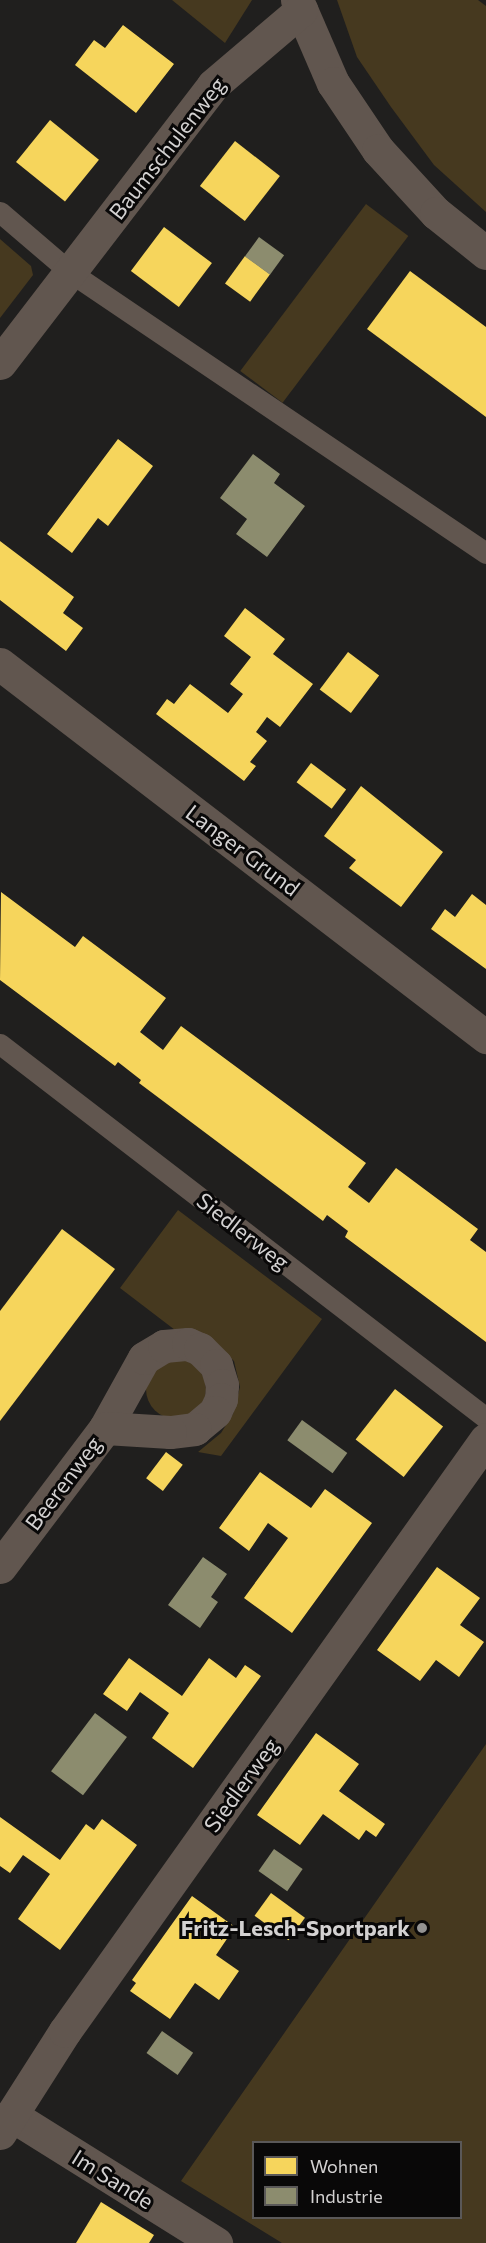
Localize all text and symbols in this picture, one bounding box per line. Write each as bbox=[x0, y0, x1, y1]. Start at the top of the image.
street label: Baumschulenweg bbox=[103, 72, 231, 224]
street label: Langer Grund bbox=[181, 799, 305, 901]
street label: Siedlerweg bbox=[192, 1187, 294, 1275]
street label: Beerenweg bbox=[19, 1431, 107, 1535]
street label: Siedlerweg bbox=[198, 1733, 284, 1837]
place label: Fritz-Lesch-Sportpark bbox=[181, 1915, 410, 1941]
marker: Fritz-Lesch-Sportpark bbox=[415, 1921, 429, 1935]
legend bbox=[252, 2141, 462, 2219]
street label: Im Sande bbox=[67, 2144, 159, 2214]
text: Wohnen bbox=[310, 2155, 378, 2177]
text: Industrie bbox=[310, 2185, 383, 2207]

